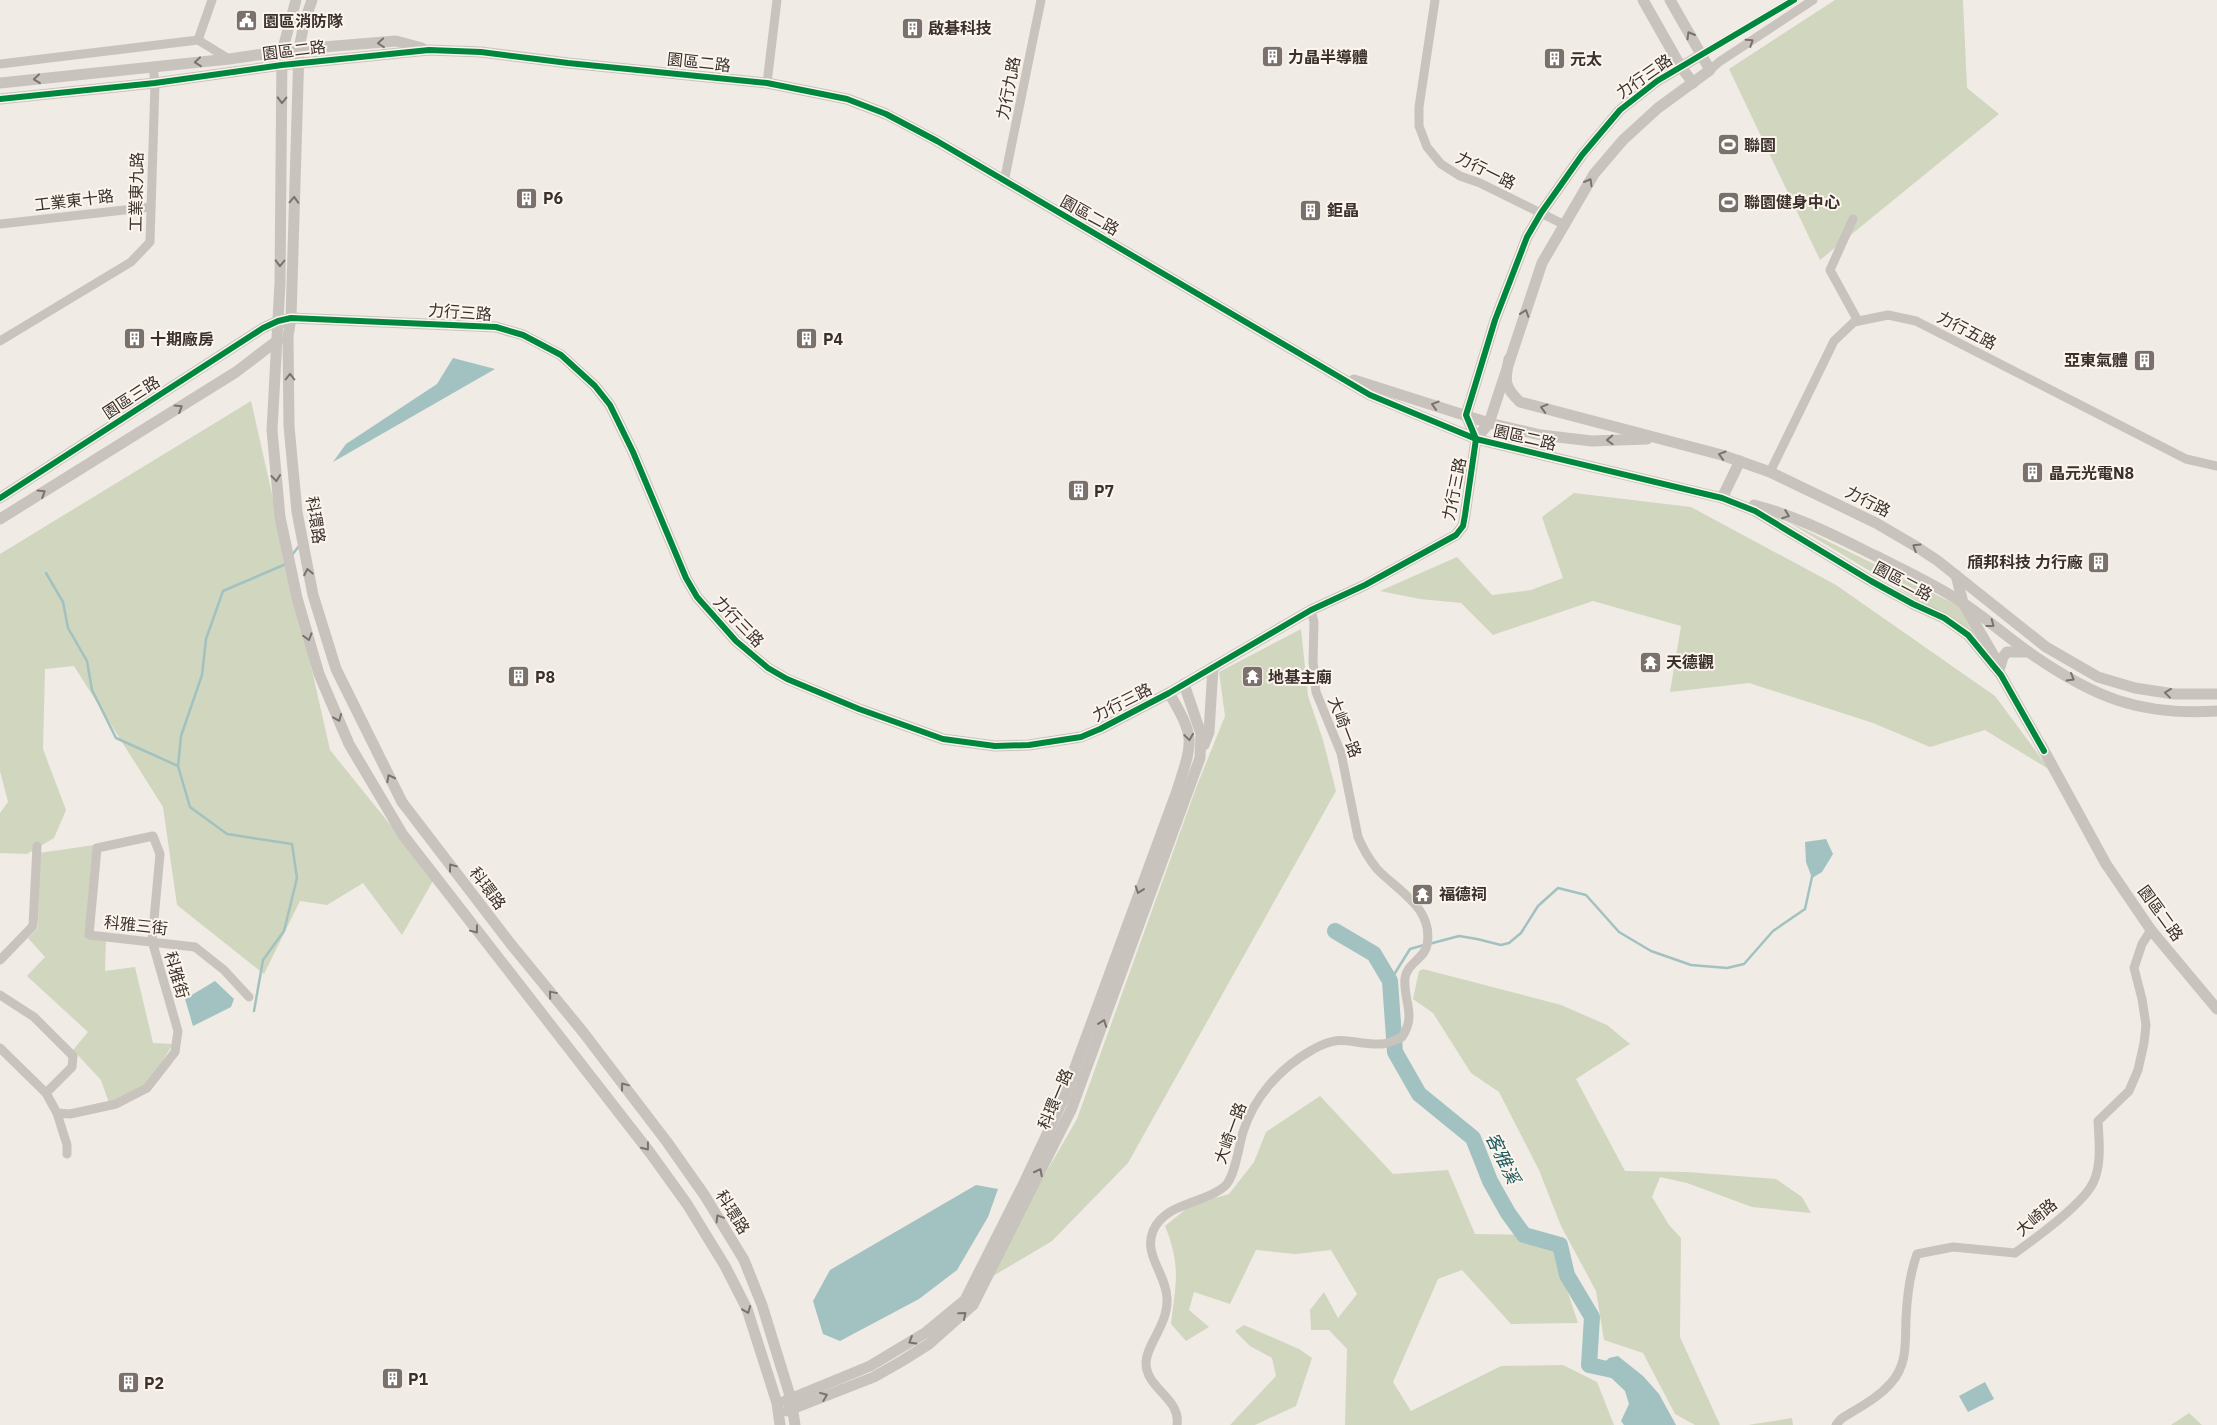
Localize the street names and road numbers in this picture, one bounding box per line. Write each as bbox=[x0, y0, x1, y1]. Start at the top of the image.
street label: 園區二路 bbox=[261, 36, 327, 64]
street label: 園區二路 bbox=[666, 49, 732, 75]
street label: 力行三路 bbox=[1612, 49, 1676, 103]
street label: 力行九路 bbox=[992, 55, 1024, 121]
street label: 力行一路 bbox=[1453, 147, 1519, 193]
street label: 工業東九路 bbox=[125, 152, 147, 232]
street label: 工業東十路 bbox=[33, 185, 115, 215]
street label: 園區二路 bbox=[1057, 191, 1123, 239]
street label: 力行三路 bbox=[427, 300, 493, 324]
street label: 力行五路 bbox=[1934, 307, 2000, 353]
street label: 園區三路 bbox=[99, 371, 163, 423]
street label: 園區二路 bbox=[1492, 420, 1558, 454]
street label: 力行三路 bbox=[1438, 456, 1470, 522]
street label: 力行路 bbox=[1842, 481, 1894, 521]
street label: 科環路 bbox=[302, 495, 330, 545]
street label: 園區二路 bbox=[1870, 557, 1936, 605]
street label: 力行三路 bbox=[710, 591, 768, 651]
street label: 力行三路 bbox=[1089, 679, 1155, 725]
street label: 大崎一路 bbox=[1324, 694, 1366, 760]
street label: 科環路 bbox=[466, 863, 510, 913]
street label: 園區二路 bbox=[2134, 881, 2188, 945]
street label: 科雅三街 bbox=[103, 912, 169, 938]
street label: 科雅街 bbox=[161, 949, 193, 1001]
street label: 科環一路 bbox=[1033, 1066, 1077, 1132]
street label: 大崎一路 bbox=[1210, 1100, 1250, 1166]
street label: 科環路 bbox=[712, 1186, 754, 1238]
street label: 大崎路 bbox=[2011, 1194, 2061, 1240]

